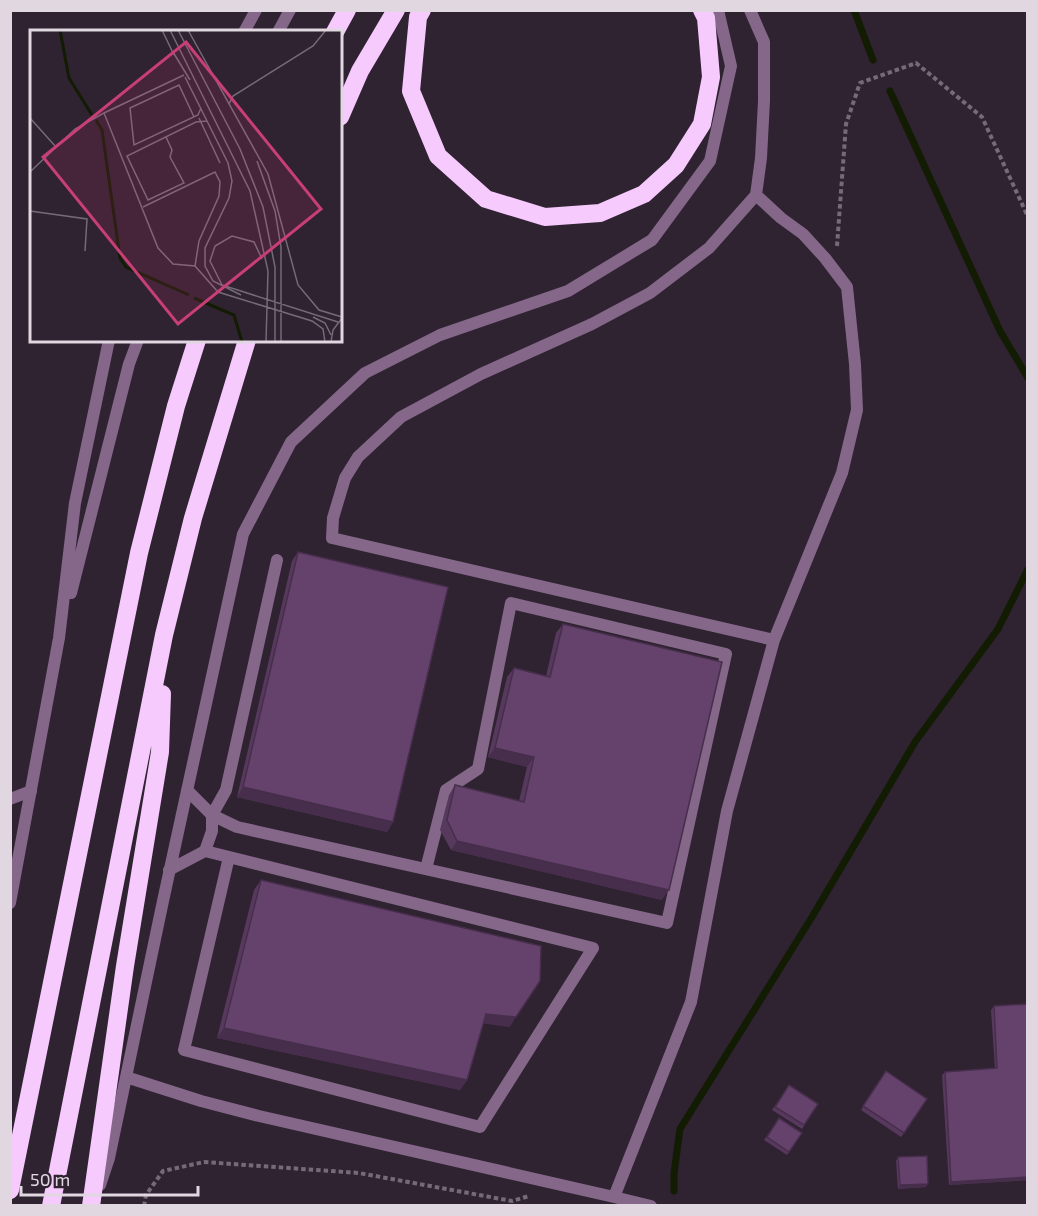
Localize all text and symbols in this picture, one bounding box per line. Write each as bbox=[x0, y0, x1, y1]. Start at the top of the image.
inset map bbox=[30, 30, 342, 342]
scale bar bbox=[21, 1159, 198, 1197]
text: 50 m bbox=[30, 1168, 70, 1190]

